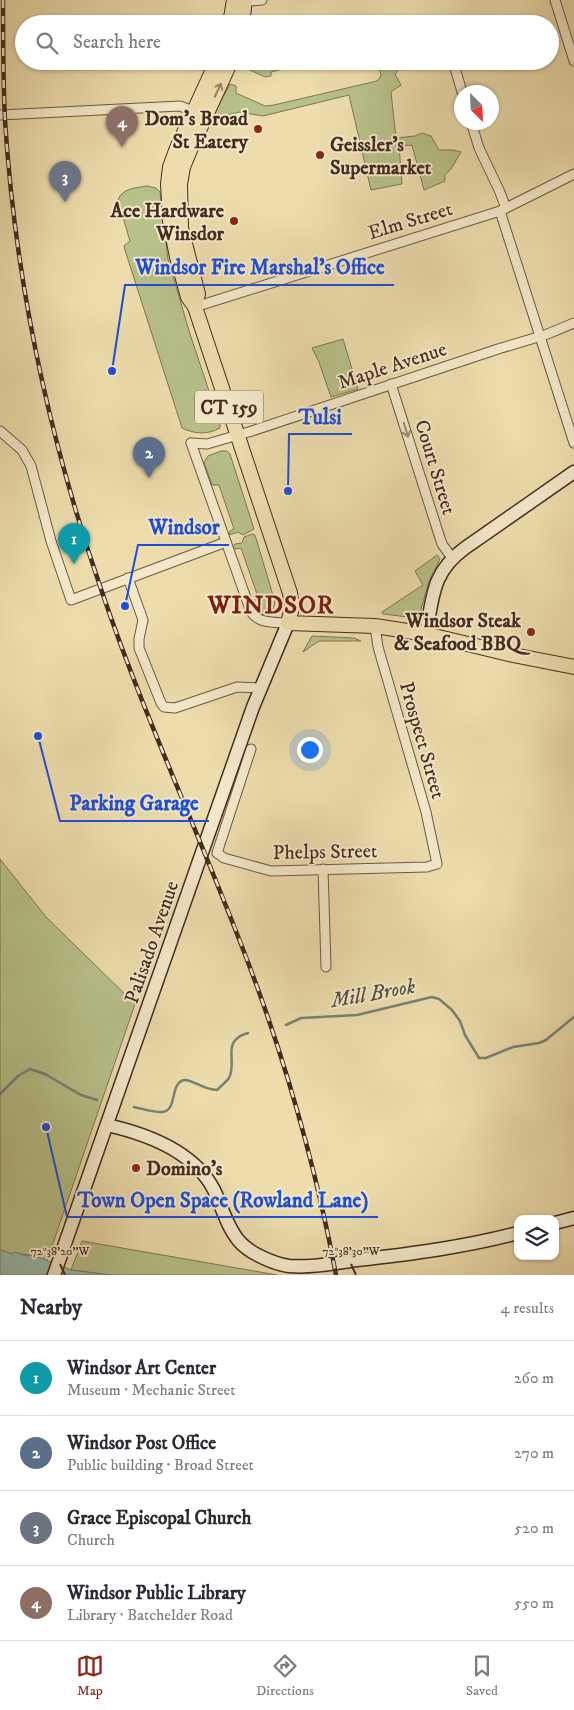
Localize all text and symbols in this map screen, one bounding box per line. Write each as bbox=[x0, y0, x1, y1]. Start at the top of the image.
search box bbox=[15, 15, 559, 70]
icon: search bbox=[33, 29, 61, 57]
text: Search here bbox=[73, 31, 161, 54]
one-way arrow bbox=[214, 83, 224, 98]
north arrow bbox=[454, 85, 499, 130]
pin: 4 bbox=[106, 106, 138, 147]
place label: Dom's Broad St Eatery bbox=[144, 107, 249, 155]
marker: Dom's Broad St Eatery bbox=[252, 123, 264, 135]
place label: Geissler's Supermarket bbox=[330, 133, 432, 181]
marker: Geissler's Supermarket bbox=[314, 149, 326, 161]
pin: 3 bbox=[49, 161, 81, 202]
street label: Elm Street bbox=[365, 197, 456, 246]
place label: Ace Hardware Winsdor bbox=[110, 199, 225, 247]
marker: Ace Hardware Winsdor bbox=[228, 215, 240, 227]
callout: Windsor Fire Marshal's Office bbox=[125, 249, 394, 285]
text: Windsor Fire Marshal's Office bbox=[134, 255, 385, 281]
street label: Maple Avenue bbox=[335, 337, 450, 396]
road number: CT 159 bbox=[195, 391, 263, 424]
callout: Tulsi bbox=[289, 398, 352, 434]
text: Tulsi bbox=[297, 405, 342, 431]
street label: Court Street bbox=[408, 417, 461, 518]
one-way arrow bbox=[402, 422, 411, 438]
pin: 2 bbox=[133, 437, 165, 478]
callout: Windsor bbox=[138, 509, 229, 545]
text: Windsor bbox=[148, 515, 221, 541]
pin: 1 bbox=[58, 523, 90, 564]
district label: WINDSOR bbox=[207, 590, 334, 621]
place label: Windsor Steak & Seafood BBQ bbox=[394, 609, 530, 657]
marker: Windsor Steak & Seafood BBQ bbox=[525, 626, 537, 638]
street label: Prospect Street bbox=[393, 679, 450, 802]
your location bbox=[297, 737, 323, 763]
callout: Parking Garage bbox=[60, 785, 209, 821]
text: Parking Garage bbox=[69, 791, 199, 817]
street label: Phelps Street bbox=[272, 839, 378, 866]
street label: Palisado Avenue bbox=[120, 878, 185, 1007]
water label: Mill Brook bbox=[327, 974, 418, 1015]
place label: Domino's bbox=[146, 1157, 223, 1182]
marker: Domino's bbox=[130, 1162, 142, 1174]
callout: Town Open Space (Rowland Lane) bbox=[67, 1181, 378, 1217]
text: Town Open Space (Rowland Lane) bbox=[77, 1188, 368, 1214]
map controls bbox=[514, 1215, 559, 1260]
button: layers bbox=[514, 1215, 559, 1260]
text: 72°38'20"W bbox=[31, 1244, 90, 1259]
text: 72°38'30"W bbox=[322, 1244, 381, 1259]
text: Nearby bbox=[20, 1295, 82, 1321]
text: 4 results bbox=[501, 1298, 554, 1318]
text: Windsor Art Center bbox=[67, 1357, 216, 1380]
text: 1 bbox=[33, 1368, 39, 1388]
text: 260 m bbox=[514, 1368, 554, 1388]
text: Museum · Mechanic Street bbox=[67, 1380, 235, 1400]
text: Windsor Post Office bbox=[67, 1432, 216, 1455]
text: 2 bbox=[32, 1443, 40, 1463]
text: 270 m bbox=[514, 1443, 554, 1463]
text: Public building · Broad Street bbox=[67, 1455, 254, 1475]
text: Grace Episcopal Church bbox=[67, 1507, 251, 1530]
text: 3 bbox=[33, 1518, 39, 1538]
text: 520 m bbox=[514, 1518, 554, 1538]
text: Church bbox=[67, 1530, 115, 1550]
text: Windsor Public Library bbox=[67, 1582, 246, 1605]
text: 4 bbox=[31, 1593, 41, 1613]
text: 550 m bbox=[514, 1593, 554, 1613]
text: Library · Batchelder Road bbox=[67, 1605, 233, 1625]
tab: Map bbox=[76, 1652, 104, 1700]
tab: Directions bbox=[256, 1652, 314, 1700]
tab: Saved bbox=[466, 1652, 498, 1700]

